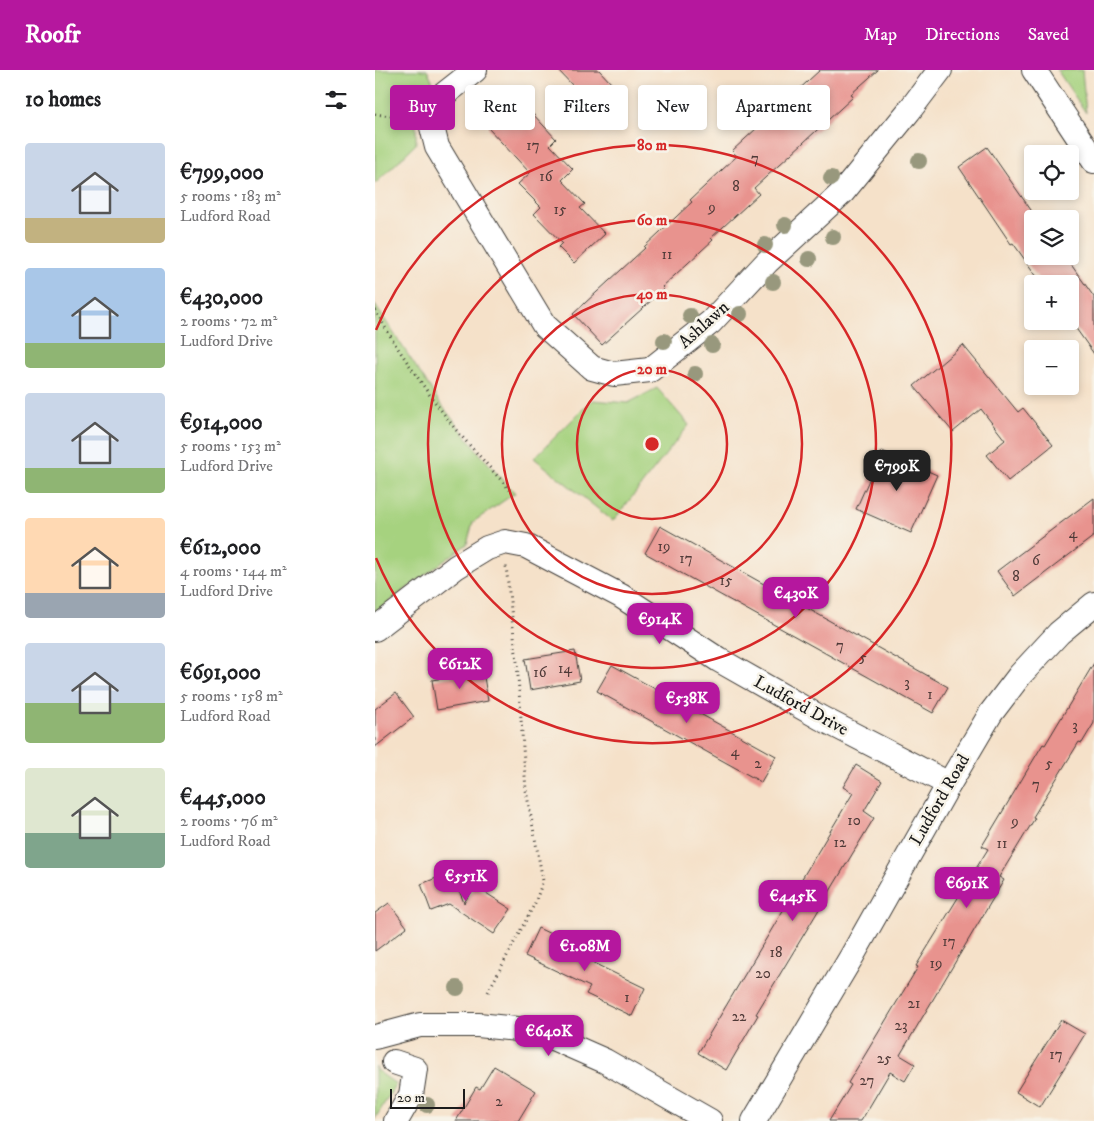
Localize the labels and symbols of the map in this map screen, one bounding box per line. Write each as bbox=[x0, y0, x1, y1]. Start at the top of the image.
house number: 17 bbox=[526, 136, 540, 155]
text: 80 m bbox=[637, 136, 668, 155]
house number: 7 bbox=[751, 149, 759, 168]
house number: 16 bbox=[539, 167, 554, 186]
house number: 8 bbox=[732, 177, 740, 196]
house number: 9 bbox=[707, 198, 716, 217]
house number: 15 bbox=[554, 200, 567, 219]
text: 60 m bbox=[637, 211, 668, 230]
house number: 11 bbox=[661, 245, 673, 264]
text: 40 m bbox=[635, 285, 668, 304]
street label: Ashlawn bbox=[674, 296, 734, 354]
text: 20 m bbox=[637, 360, 668, 379]
centre of rings bbox=[643, 435, 661, 453]
pin: €799K bbox=[862, 450, 932, 492]
house number: 4 bbox=[1069, 524, 1078, 543]
house number: 19 bbox=[658, 537, 670, 556]
house number: 17 bbox=[679, 549, 693, 568]
house number: 6 bbox=[1032, 551, 1041, 570]
house number: 8 bbox=[1012, 567, 1020, 586]
house number: 15 bbox=[720, 571, 733, 590]
pin: €430K bbox=[761, 576, 831, 619]
pin: €914K bbox=[625, 602, 695, 645]
house number: 7 bbox=[836, 636, 844, 655]
pin: €612K bbox=[425, 648, 495, 690]
house number: 5 bbox=[859, 648, 867, 667]
house number: 14 bbox=[558, 659, 572, 678]
house number: 16 bbox=[533, 663, 548, 682]
street label: Ludford Drive bbox=[750, 671, 852, 741]
house number: 3 bbox=[904, 673, 910, 692]
pin: €538K bbox=[652, 682, 722, 724]
house number: 1 bbox=[927, 685, 933, 704]
house number: 3 bbox=[1072, 716, 1078, 735]
house number: 4 bbox=[731, 742, 740, 761]
street label: Ludford Road bbox=[905, 750, 975, 850]
house number: 2 bbox=[754, 754, 762, 773]
house number: 5 bbox=[1045, 754, 1053, 773]
house number: 7 bbox=[1032, 775, 1040, 794]
house number: 10 bbox=[847, 811, 861, 830]
house number: 9 bbox=[1010, 812, 1019, 831]
house number: 12 bbox=[834, 833, 847, 852]
house number: 11 bbox=[996, 834, 1008, 853]
pin: €551K bbox=[431, 860, 501, 902]
pin: €691K bbox=[932, 866, 1002, 909]
pin: €445K bbox=[758, 880, 828, 922]
pin: €1.08M bbox=[544, 930, 626, 972]
house number: 17 bbox=[942, 932, 956, 951]
house number: 18 bbox=[769, 943, 783, 962]
house number: 19 bbox=[930, 954, 942, 973]
house number: 20 bbox=[755, 964, 771, 983]
house number: 1 bbox=[624, 988, 630, 1007]
house number: 21 bbox=[908, 994, 920, 1013]
house number: 22 bbox=[732, 1007, 747, 1026]
pin: €640K bbox=[514, 1014, 584, 1057]
house number: 23 bbox=[895, 1016, 907, 1035]
house number: 17 bbox=[1049, 1045, 1063, 1064]
house number: 25 bbox=[877, 1049, 892, 1068]
house number: 27 bbox=[860, 1071, 875, 1090]
scale bar bbox=[390, 1086, 465, 1109]
house number: 2 bbox=[495, 1092, 503, 1111]

